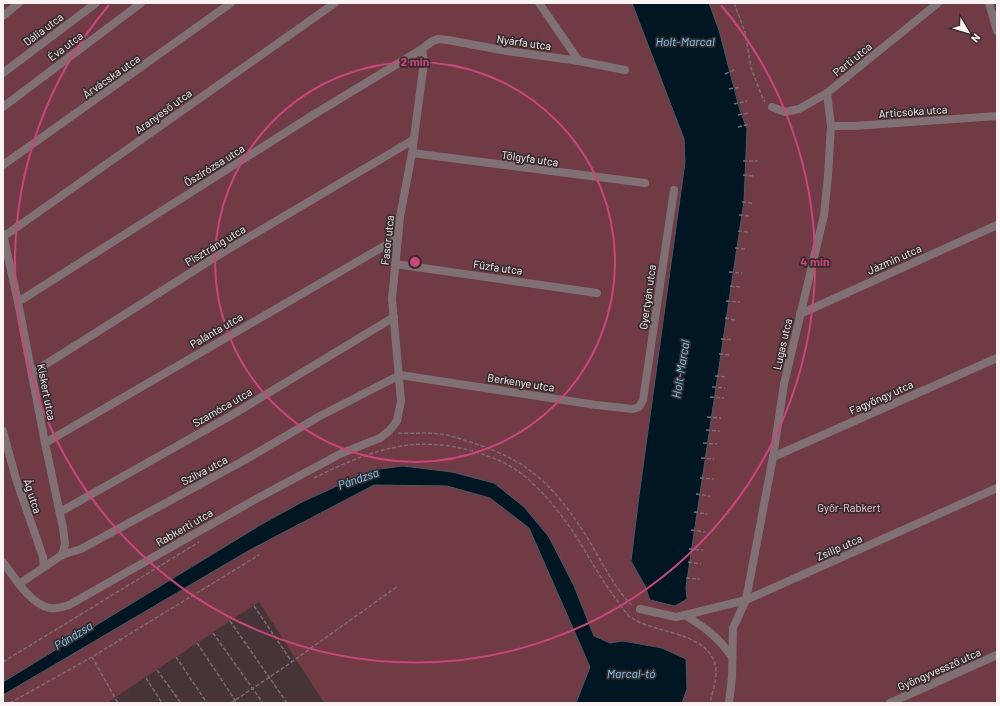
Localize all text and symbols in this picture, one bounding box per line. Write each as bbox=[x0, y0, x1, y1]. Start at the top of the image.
street label: Dália utca bbox=[20, 10, 66, 48]
north arrow bbox=[948, 12, 988, 52]
street label: Éva utca bbox=[45, 29, 85, 63]
street label: Nyárfa utca bbox=[496, 32, 552, 52]
text: N bbox=[969, 32, 984, 45]
water label: Holt-Marcal bbox=[655, 34, 715, 48]
street label: Parti utca bbox=[830, 39, 874, 79]
street label: Árvácska utca bbox=[80, 51, 142, 101]
text: 2 min bbox=[401, 54, 429, 68]
street label: Aranyeső utca bbox=[132, 86, 194, 136]
street label: Articsóka utca bbox=[878, 102, 948, 120]
street label: Őszirózsa utca bbox=[181, 141, 247, 189]
street label: Tölgyfa utca bbox=[501, 148, 559, 168]
street label: Fasor utca bbox=[378, 214, 396, 266]
street label: Pisztráng utca bbox=[182, 222, 248, 268]
street label: Jázmin utca bbox=[865, 241, 923, 277]
text: 4 min bbox=[800, 254, 830, 268]
centre of rings bbox=[408, 255, 422, 269]
street label: Fűzfa utca bbox=[473, 257, 523, 277]
street label: Gyertyán utca bbox=[636, 264, 658, 330]
street label: Palánta utca bbox=[187, 310, 245, 350]
street label: Lugas utca bbox=[770, 317, 794, 371]
water label: Holt-Marcal bbox=[668, 338, 692, 399]
street label: Kiskert utca bbox=[35, 363, 59, 421]
street label: Berkenye utca bbox=[487, 370, 555, 394]
street label: Fagyöngy utca bbox=[847, 377, 915, 417]
street label: Szamóca utca bbox=[190, 385, 254, 429]
street label: Szilva utca bbox=[179, 452, 229, 488]
water label: Pándzsa bbox=[336, 464, 380, 492]
street label: Ág utca bbox=[21, 477, 45, 515]
park label: Győr-Rabkert bbox=[817, 501, 881, 514]
street label: Rabkerti utca bbox=[153, 505, 215, 549]
street label: Zsilip utca bbox=[814, 531, 864, 563]
water label: Pándzsa bbox=[51, 618, 95, 652]
street label: Gyöngyvessző utca bbox=[895, 645, 983, 693]
water label: Marcal-tó bbox=[607, 666, 655, 680]

